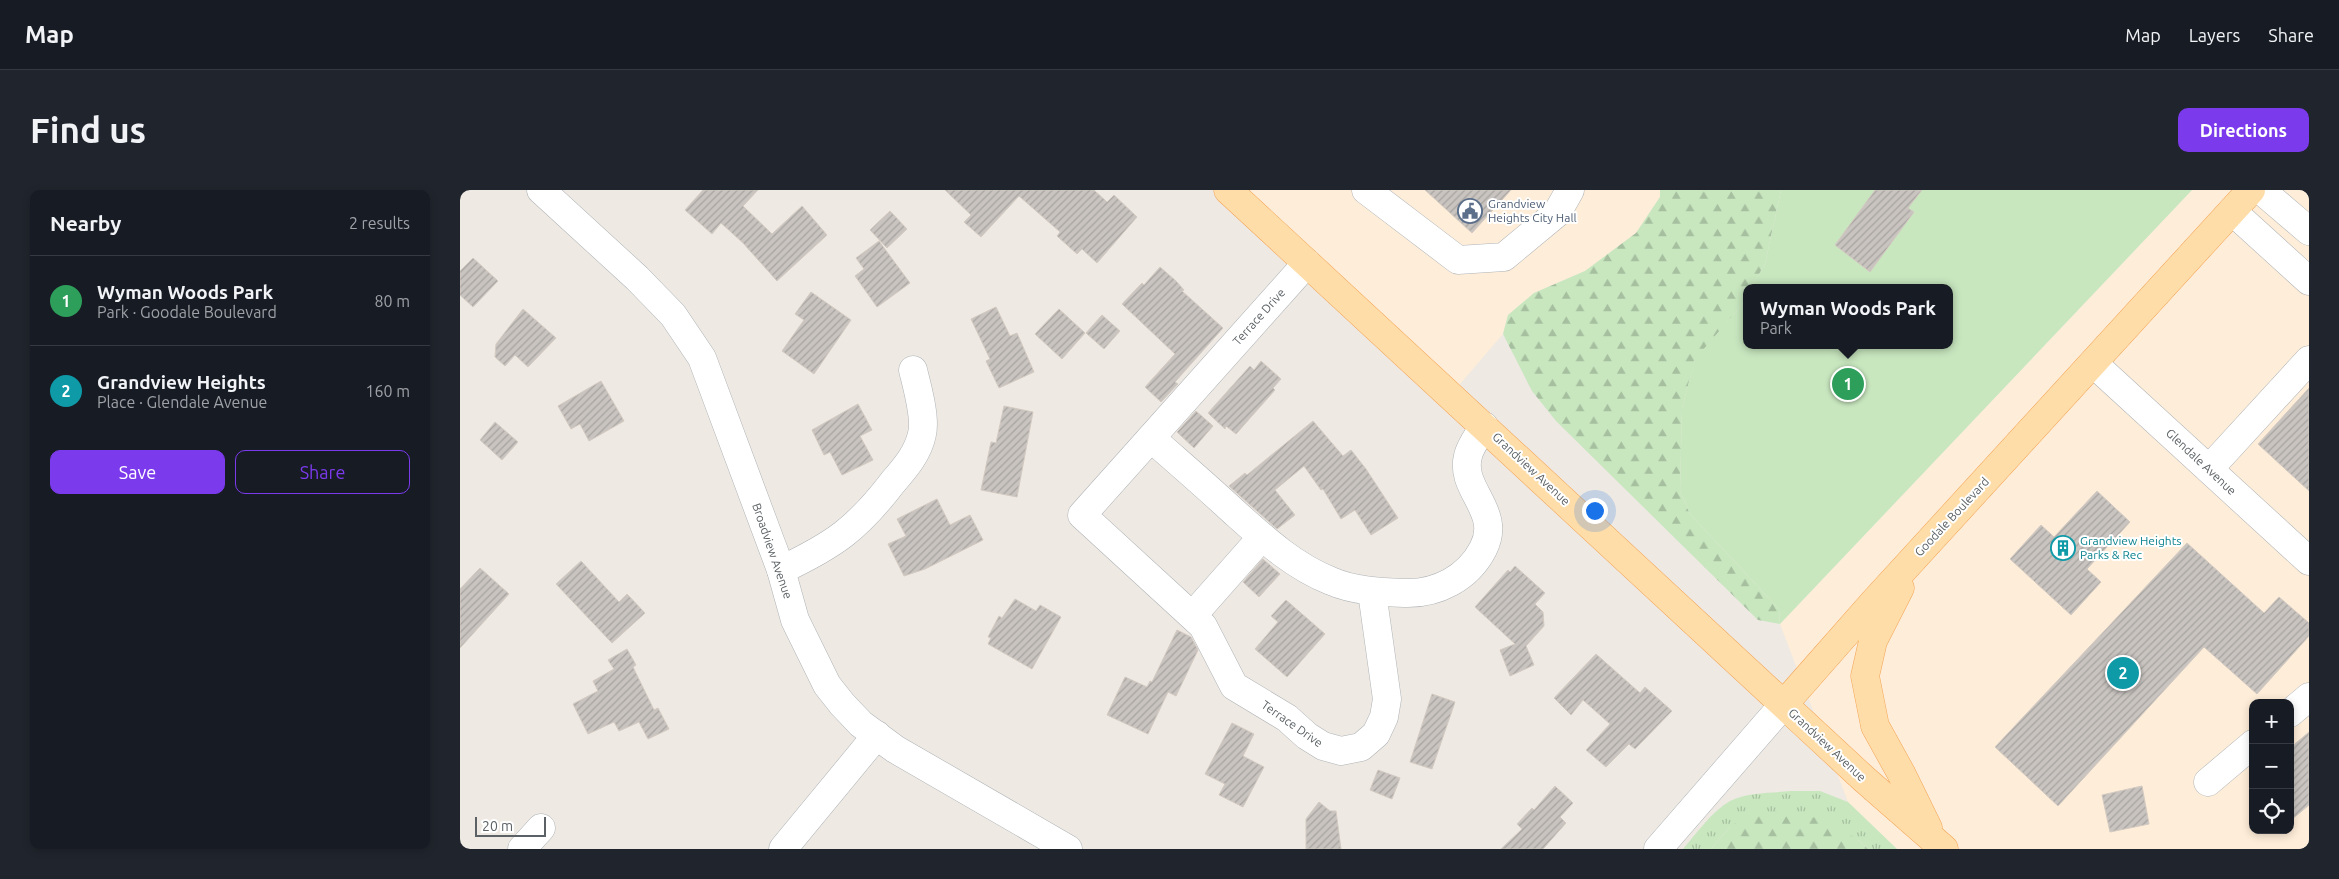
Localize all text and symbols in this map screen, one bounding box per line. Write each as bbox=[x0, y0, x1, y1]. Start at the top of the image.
text: Map bbox=[25, 21, 74, 48]
text: Map bbox=[2125, 25, 2161, 45]
text: Layers bbox=[2189, 25, 2240, 45]
text: Share bbox=[2268, 25, 2314, 45]
button: Directions bbox=[2178, 108, 2309, 152]
text: Find us bbox=[30, 110, 146, 150]
place label: Grandview Heights City Hall bbox=[1488, 197, 1577, 224]
public building icon: Grandview Heights City Hall bbox=[1457, 198, 1483, 224]
text: Nearby bbox=[50, 211, 121, 235]
text: 2 results bbox=[349, 214, 410, 232]
text: Wyman Woods Park bbox=[97, 281, 273, 303]
popup bbox=[1743, 284, 1953, 349]
street label: Terrace Drive bbox=[1230, 286, 1287, 347]
text: 1 bbox=[61, 292, 71, 310]
text: 80 m bbox=[374, 292, 410, 310]
text: Wyman Woods Park bbox=[1760, 297, 1936, 319]
text: Park · Goodale Boulevard bbox=[97, 303, 277, 321]
text: Park bbox=[1760, 319, 1792, 337]
pin: 1 bbox=[1832, 365, 1864, 403]
text: Grandview Heights bbox=[97, 371, 266, 393]
text: 2 bbox=[61, 382, 71, 400]
text: 160 m bbox=[365, 382, 410, 400]
text: Place · Glendale Avenue bbox=[97, 393, 267, 411]
street label: Glendale Avenue bbox=[2164, 426, 2239, 497]
street label: Grandview Avenue bbox=[1490, 430, 1572, 508]
button: Save bbox=[50, 450, 225, 494]
button: Share bbox=[235, 450, 410, 494]
street label: Goodale Boulevard bbox=[1912, 475, 1991, 559]
your location bbox=[1582, 498, 1608, 524]
street label: Broadview Avenue bbox=[750, 501, 795, 600]
place label: Grandview Heights Parks & Rec bbox=[2080, 534, 2182, 561]
building icon: Grandview Heights Parks & Rec bbox=[2050, 535, 2076, 561]
pin: 2 bbox=[2107, 654, 2139, 692]
street label: Terrace Drive bbox=[1259, 698, 1325, 749]
map controls bbox=[2249, 699, 2294, 834]
button: + bbox=[2249, 699, 2294, 744]
street label: Grandview Avenue bbox=[1786, 706, 1868, 784]
button: − bbox=[2249, 744, 2294, 789]
button: locate bbox=[2249, 789, 2294, 834]
scale bar bbox=[475, 814, 546, 837]
text: 20 m bbox=[482, 818, 513, 834]

